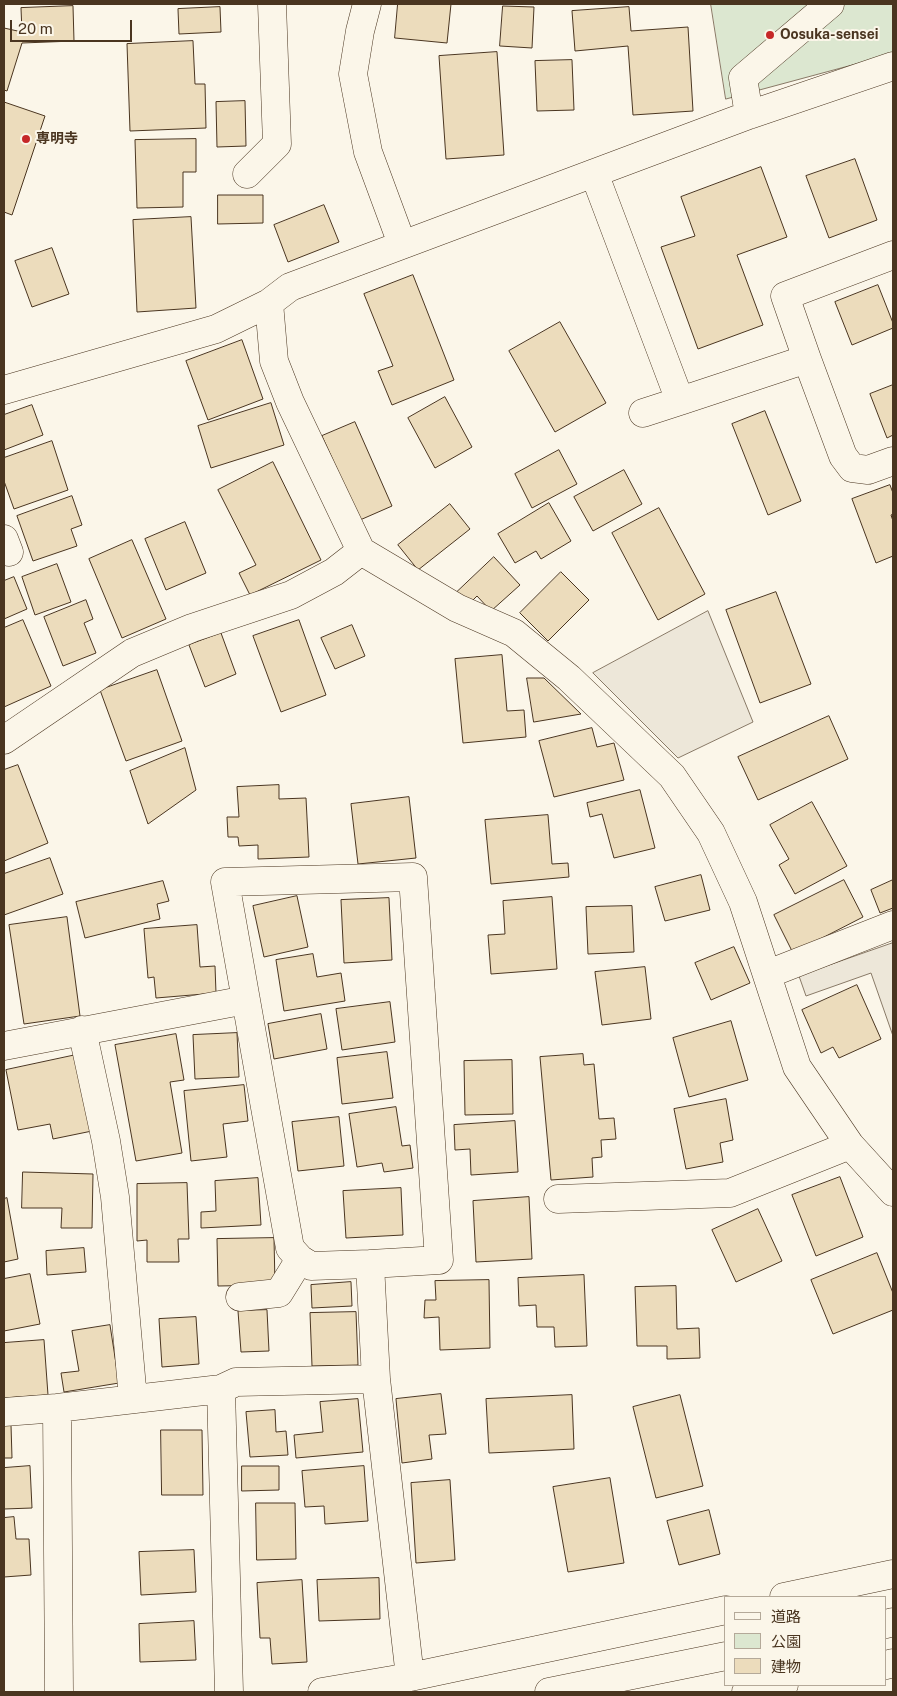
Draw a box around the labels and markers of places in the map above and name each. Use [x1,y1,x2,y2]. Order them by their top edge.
place label: Oosuka-sensei [780,27,879,43]
marker: Oosuka-sensei [764,29,776,41]
place label: 専明寺 [36,131,78,147]
marker: 専明寺 [20,133,32,145]

